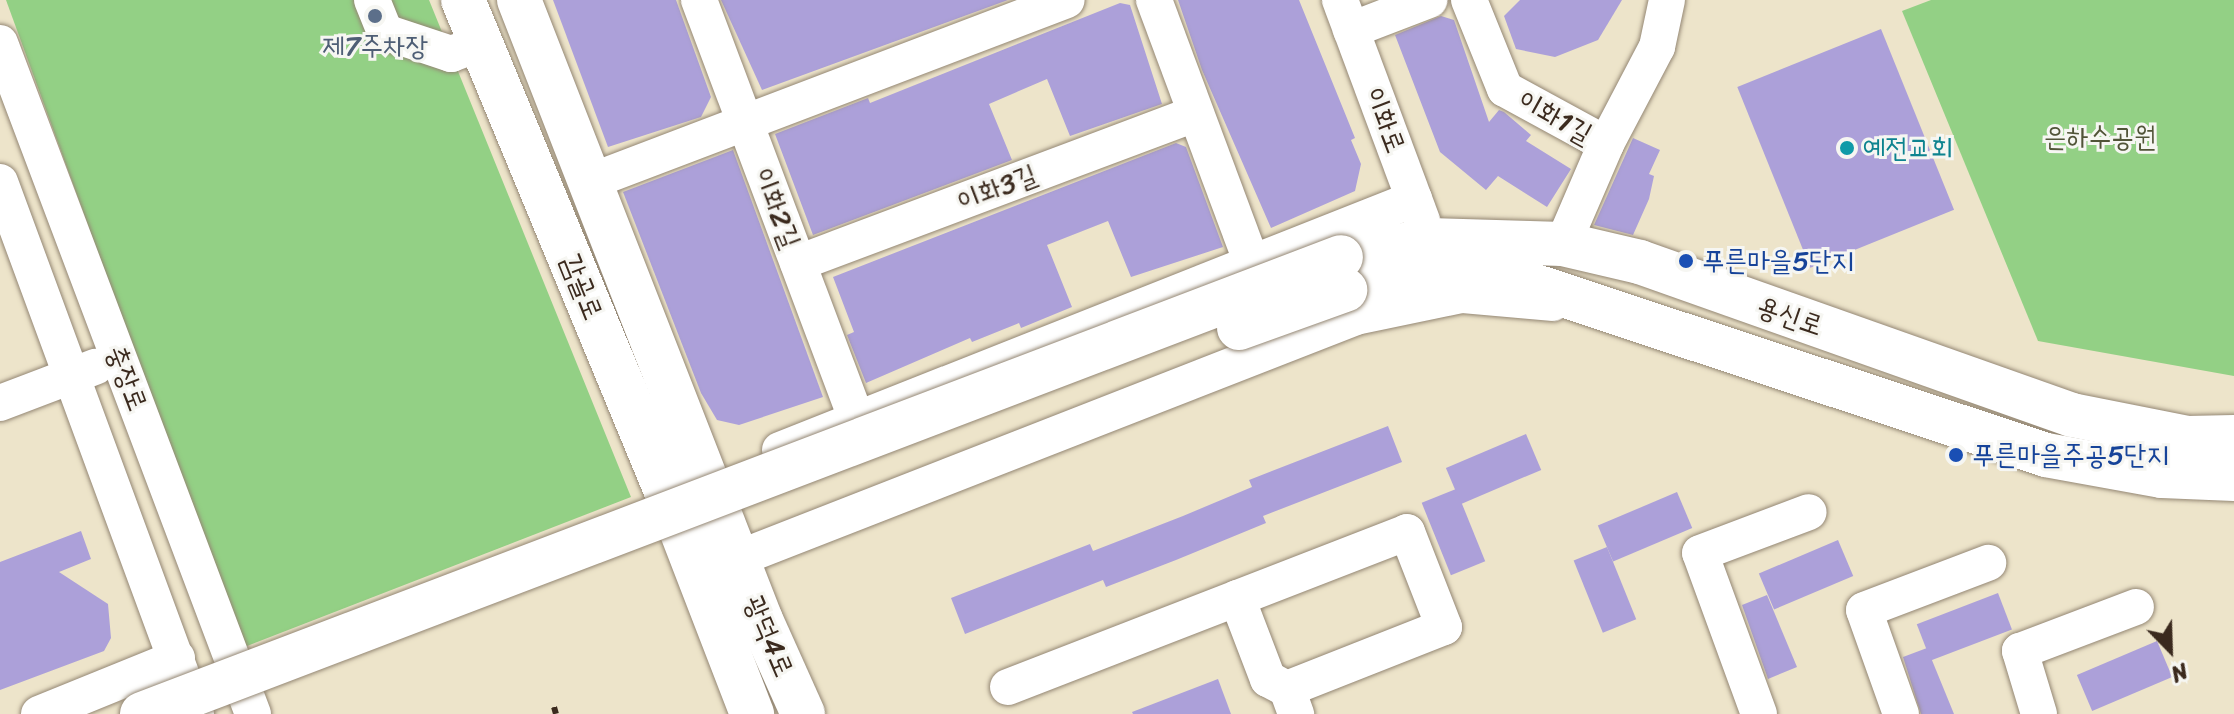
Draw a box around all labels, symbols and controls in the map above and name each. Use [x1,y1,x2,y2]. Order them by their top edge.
marker: 제7주차장 [366,7,384,25]
place label: 제7주차장 [322,29,428,63]
street label: 이화로 [1357,82,1413,158]
street label: 이화1길 [1512,83,1598,151]
park label: 은하수공원 [2044,120,2156,154]
place label: 예전교회 [1863,131,1953,165]
marker: 예전교회 [1838,139,1856,157]
street label: 이화3길 [952,157,1042,219]
street label: 이화2길 [746,163,808,253]
place label: 푸른마을5단지 [1702,244,1854,278]
street label: 감골로 [554,249,610,325]
marker: 푸른마을5단지 [1677,252,1695,270]
street label: 용신로 [1753,289,1827,343]
street label: 충장로 [99,340,155,416]
place label: 푸른마을주공5단지 [1972,438,2169,472]
marker: 푸른마을주공5단지 [1947,446,1965,464]
street label: 광덕4로 [737,590,801,682]
north arrow [2130,610,2210,690]
text: N [2165,652,2194,693]

